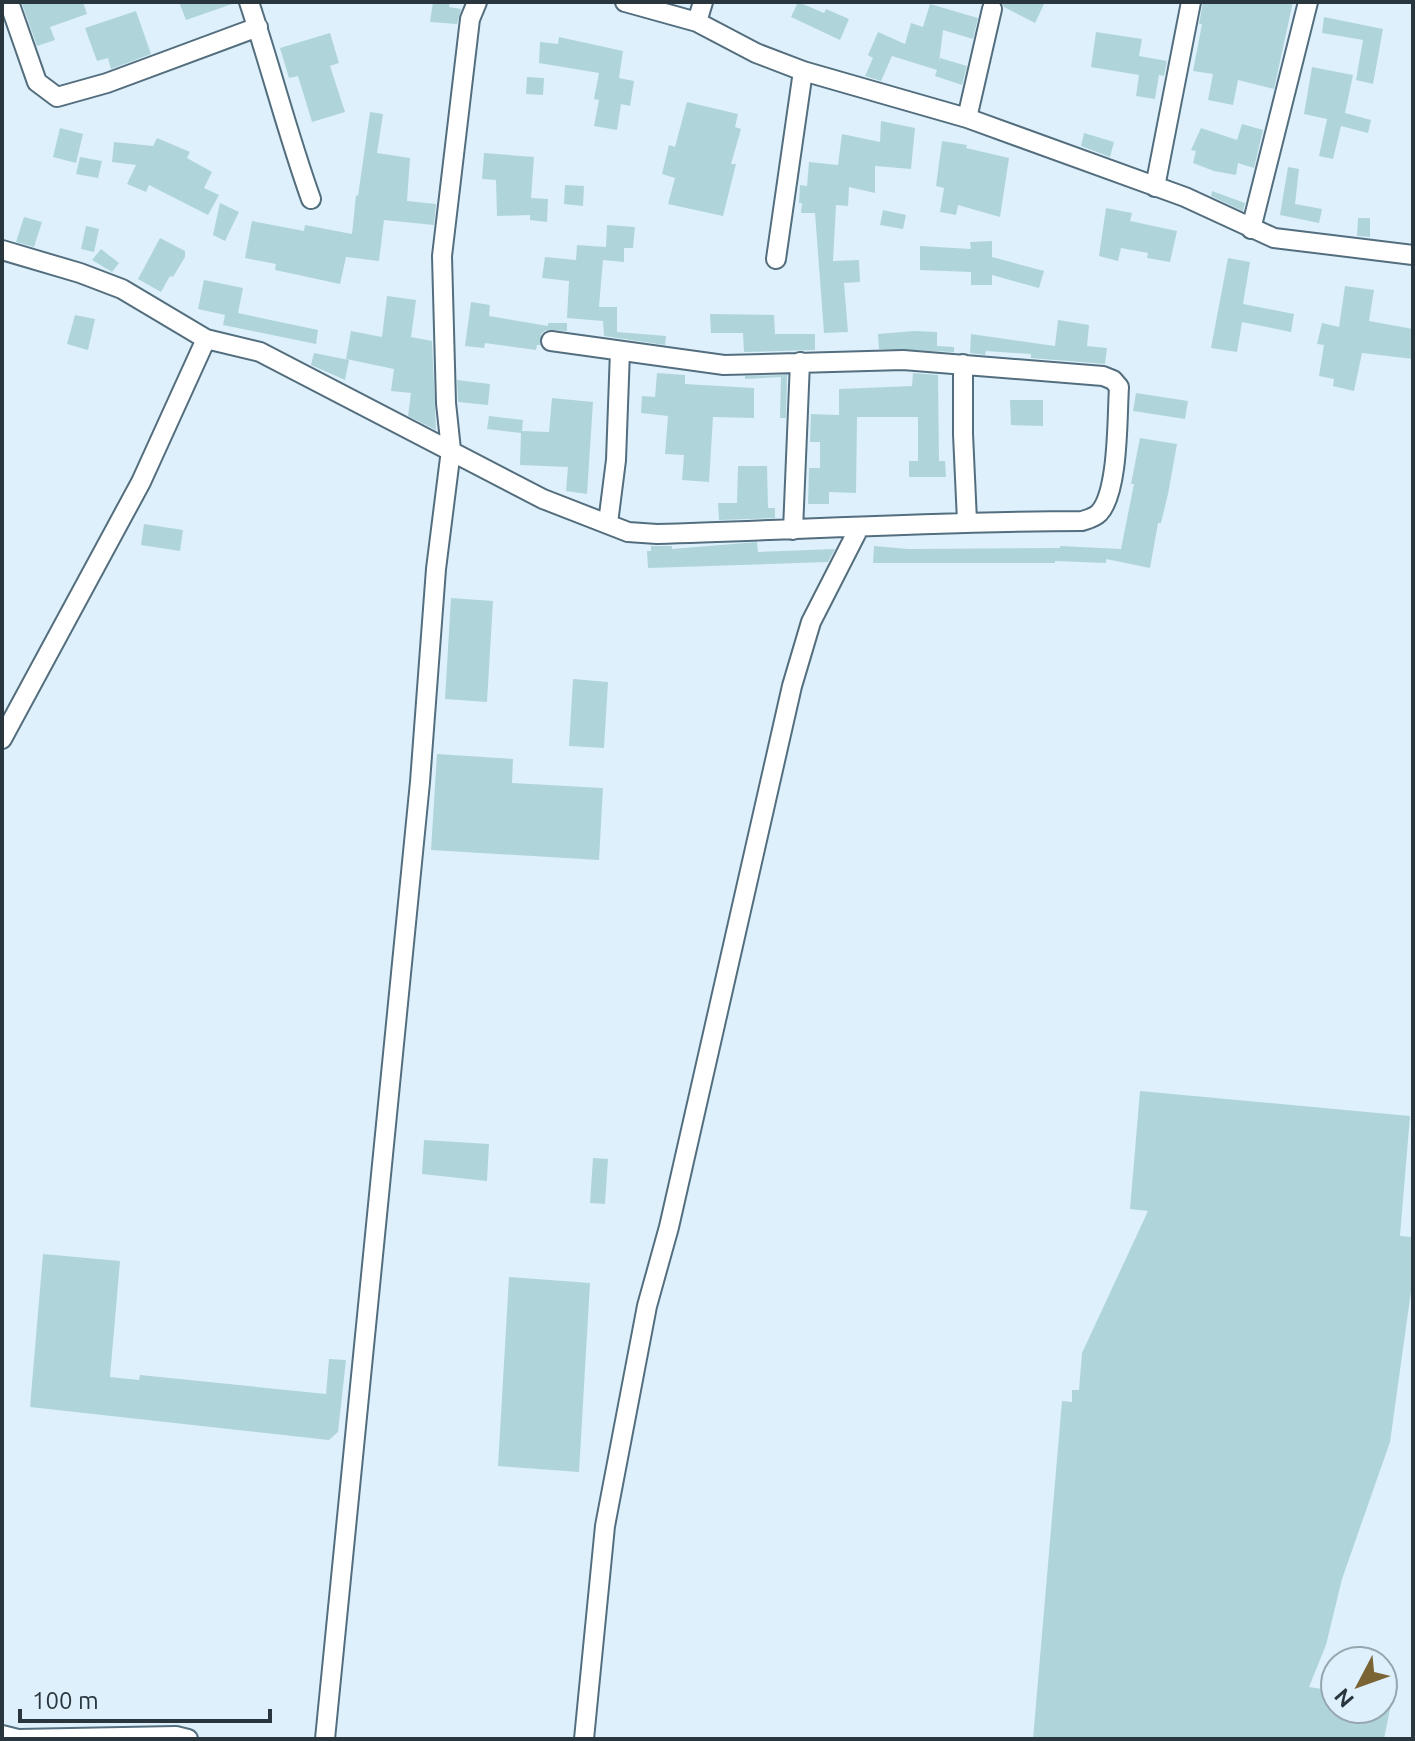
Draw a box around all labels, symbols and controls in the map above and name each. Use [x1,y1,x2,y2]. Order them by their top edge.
north arrow [1319,1645,1399,1725]
scale bar [20,1673,270,1723]
text: N [1329,1684,1358,1713]
text: 100 m [32,1687,99,1714]

